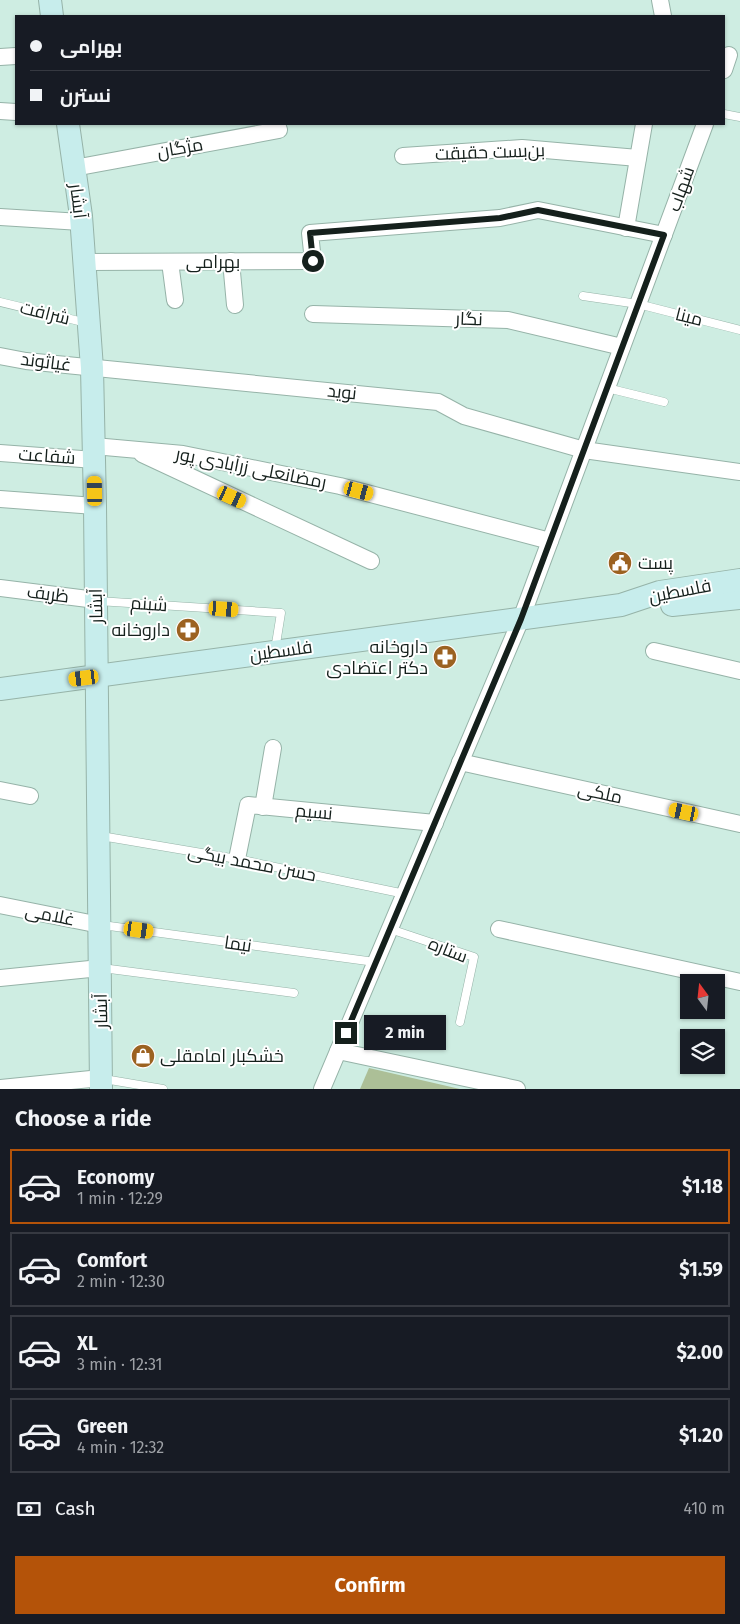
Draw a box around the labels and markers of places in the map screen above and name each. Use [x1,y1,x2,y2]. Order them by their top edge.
public building icon: پست [607,550,633,576]
place label: پست [638,552,673,575]
pharmacy icon: داروخانه [175,617,201,643]
place label: داروخانه [111,619,170,641]
place label: داروخانه دکتر اعتضادی [326,636,428,679]
pharmacy icon: داروخانه دکتر اعتضادی [432,644,458,670]
shop icon: خشکبار امامقلی [130,1043,156,1069]
place label: خشکبار امامقلی [160,1045,284,1067]

